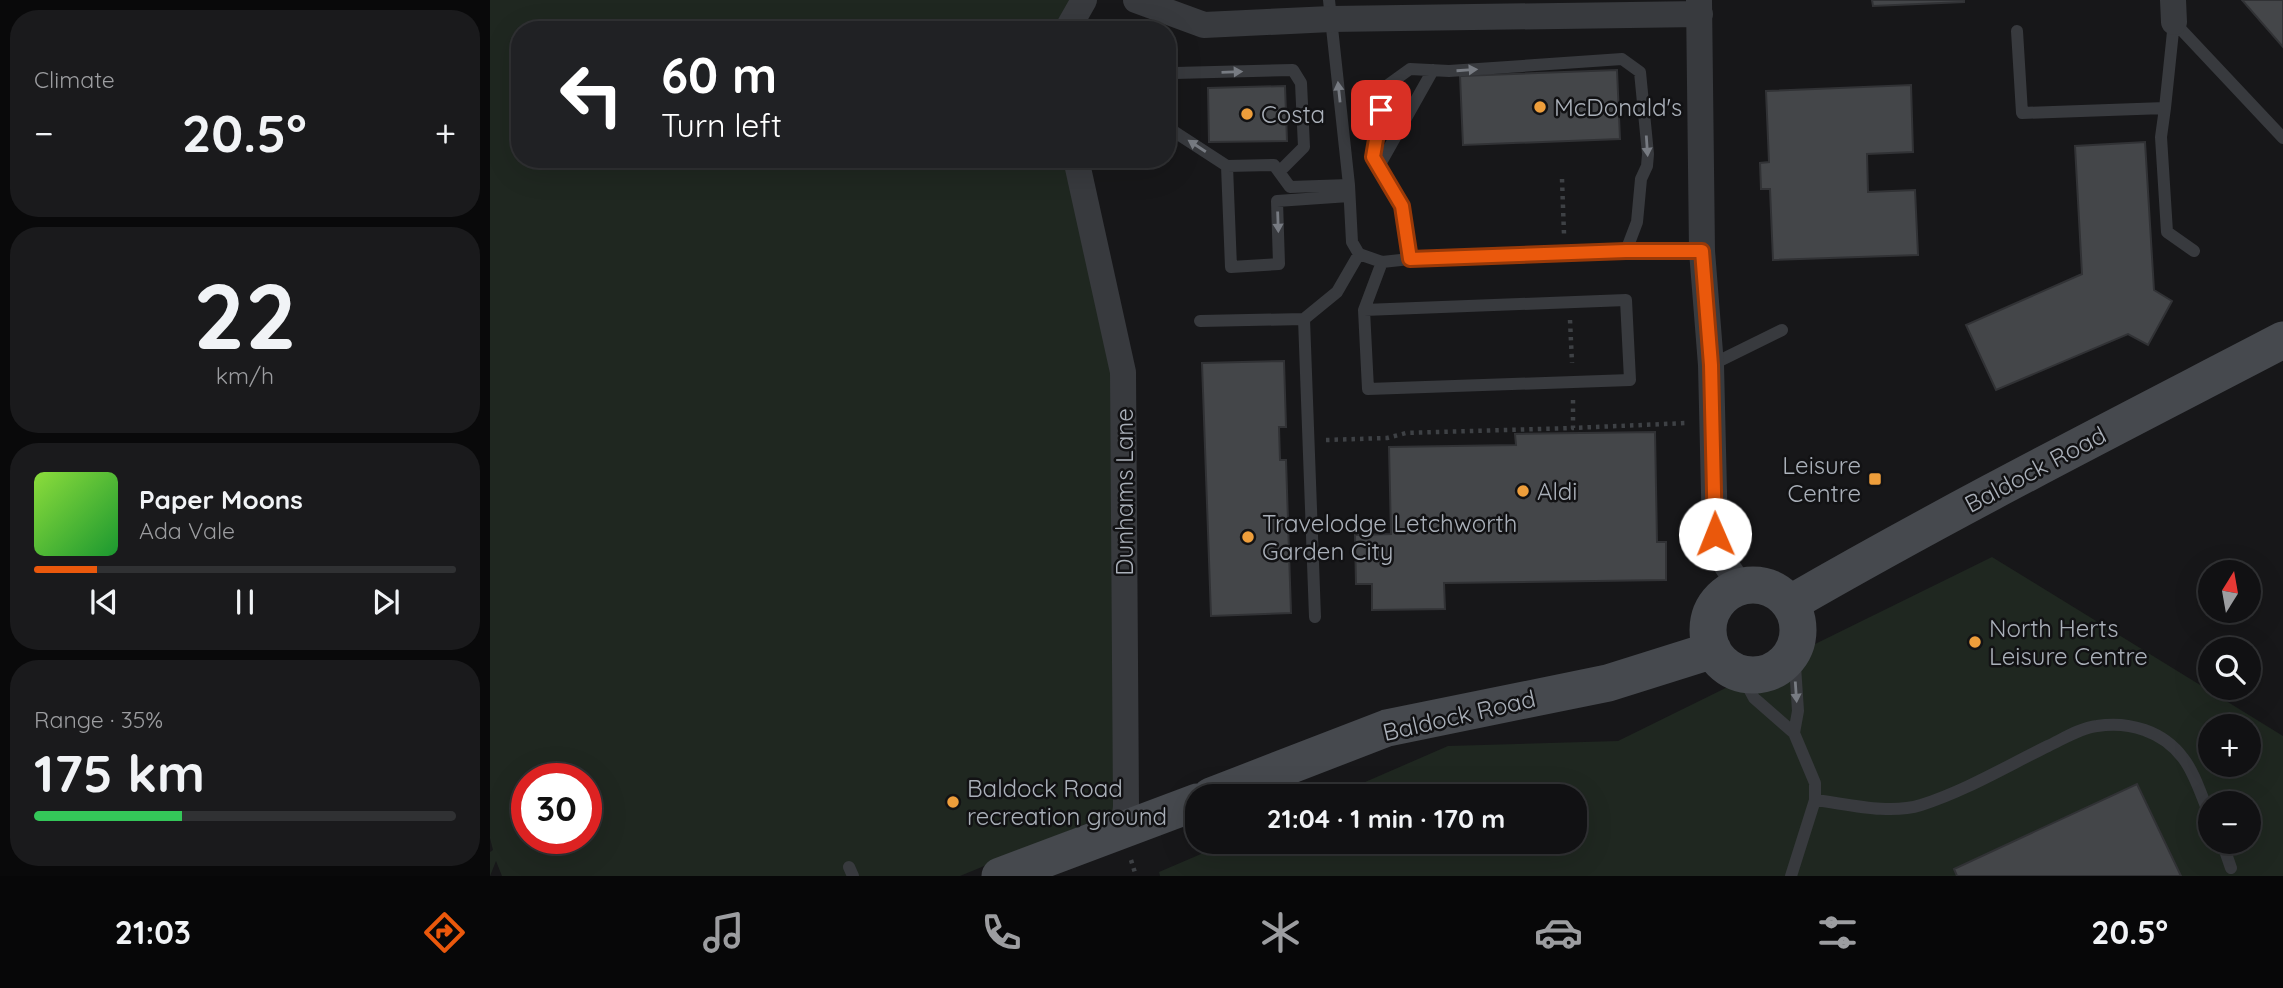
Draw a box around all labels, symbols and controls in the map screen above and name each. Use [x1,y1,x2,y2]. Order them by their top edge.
text: 60 m [661,44,777,105]
icon: left [546,49,637,140]
one-way arrow [1456,64,1478,75]
text: Climate [34,65,115,94]
one-way arrow [1222,66,1244,77]
pin [1351,80,1411,140]
one-way arrow [1333,81,1344,103]
icon: arrive [1362,91,1400,129]
place label: McDonald's [1554,92,1682,122]
place label: Costa [1261,99,1325,129]
marker: McDonald's [1532,99,1548,115]
text: 20.5° [182,100,307,165]
text: Turn left [661,105,782,145]
marker: Costa [1239,106,1255,122]
text: − [34,109,54,157]
text: + [435,109,456,157]
one-way arrow [1642,135,1653,157]
one-way arrow [1188,140,1207,153]
one-way arrow [1272,211,1283,233]
text: 22 [193,258,297,372]
text: km/h [216,361,274,390]
street label: Dunhams Lane [1109,408,1139,576]
street label: Baldock Road [1959,419,2111,519]
place label: Leisure Centre [1782,450,1861,508]
marker: Leisure Centre [1867,471,1883,487]
place label: Aldi [1537,476,1578,506]
text: Paper Moons [139,483,303,516]
marker: Aldi [1515,483,1531,499]
position arrow [1678,497,1752,571]
place label: Travelodge Letchworth Garden City [1262,508,1517,566]
text: Ada Vale [139,516,235,545]
marker: Travelodge Letchworth Garden City [1240,529,1256,545]
north arrow [2198,560,2261,623]
map controls [2198,560,2261,854]
icon: previous [85,583,123,621]
icon: pause [226,583,264,621]
icon: next [367,583,405,621]
place label: North Herts Leisure Centre [1989,613,2148,671]
marker: North Herts Leisure Centre [1967,634,1983,650]
button: search [2198,637,2261,700]
one-way arrow [1791,681,1802,703]
street label: Baldock Road [1380,683,1538,747]
text: Range · 35% [34,705,163,734]
button: + [2198,714,2261,777]
text: 175 km [34,740,205,805]
speed limit sign: 30 [511,763,602,854]
place label: Baldock Road recreation ground [967,773,1167,831]
button: − [2198,791,2261,854]
marker: Baldock Road recreation ground [945,794,961,810]
text: 21:04 · 1 min · 170 m [1267,802,1505,835]
icon: directions [420,908,469,957]
icon: music [699,908,748,957]
icon: phone [977,908,1026,957]
icon: climate [1256,908,1305,957]
icon: car [1534,908,1583,957]
icon: filters [1813,908,1862,957]
text: 21:03 [115,912,191,952]
text: 20.5° [2091,912,2168,952]

